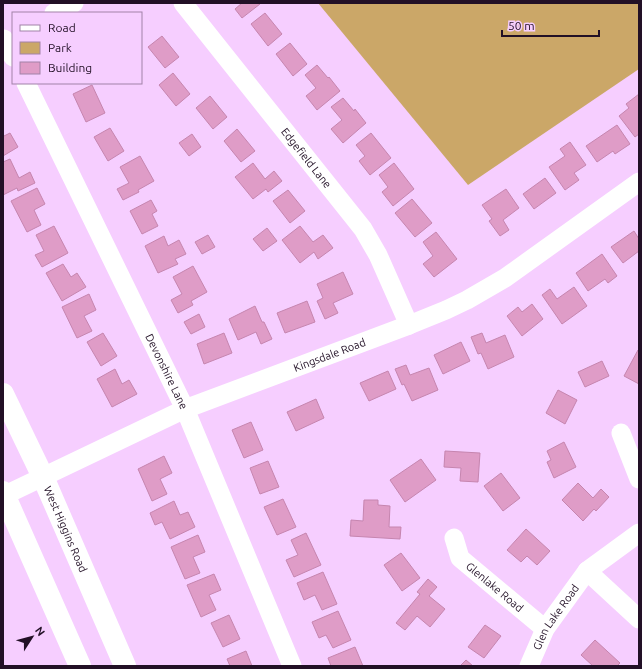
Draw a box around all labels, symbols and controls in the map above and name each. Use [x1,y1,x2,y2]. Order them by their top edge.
legend [12,12,142,84]
scale bar [502,12,599,38]
text: 50 m [508,19,535,32]
text: Road [48,21,76,34]
text: Park [48,41,72,54]
text: Building [48,61,92,74]
street label: Edgefield Lane [279,125,334,190]
street label: Devonshire Lane [143,332,190,411]
street label: Kingsdale Road [292,336,367,374]
street label: West Higgins Road [42,484,90,574]
street label: Glenlake Road [464,560,526,614]
street label: Glen Lake Road [531,582,581,652]
north arrow [12,617,52,657]
text: N [33,624,47,638]

